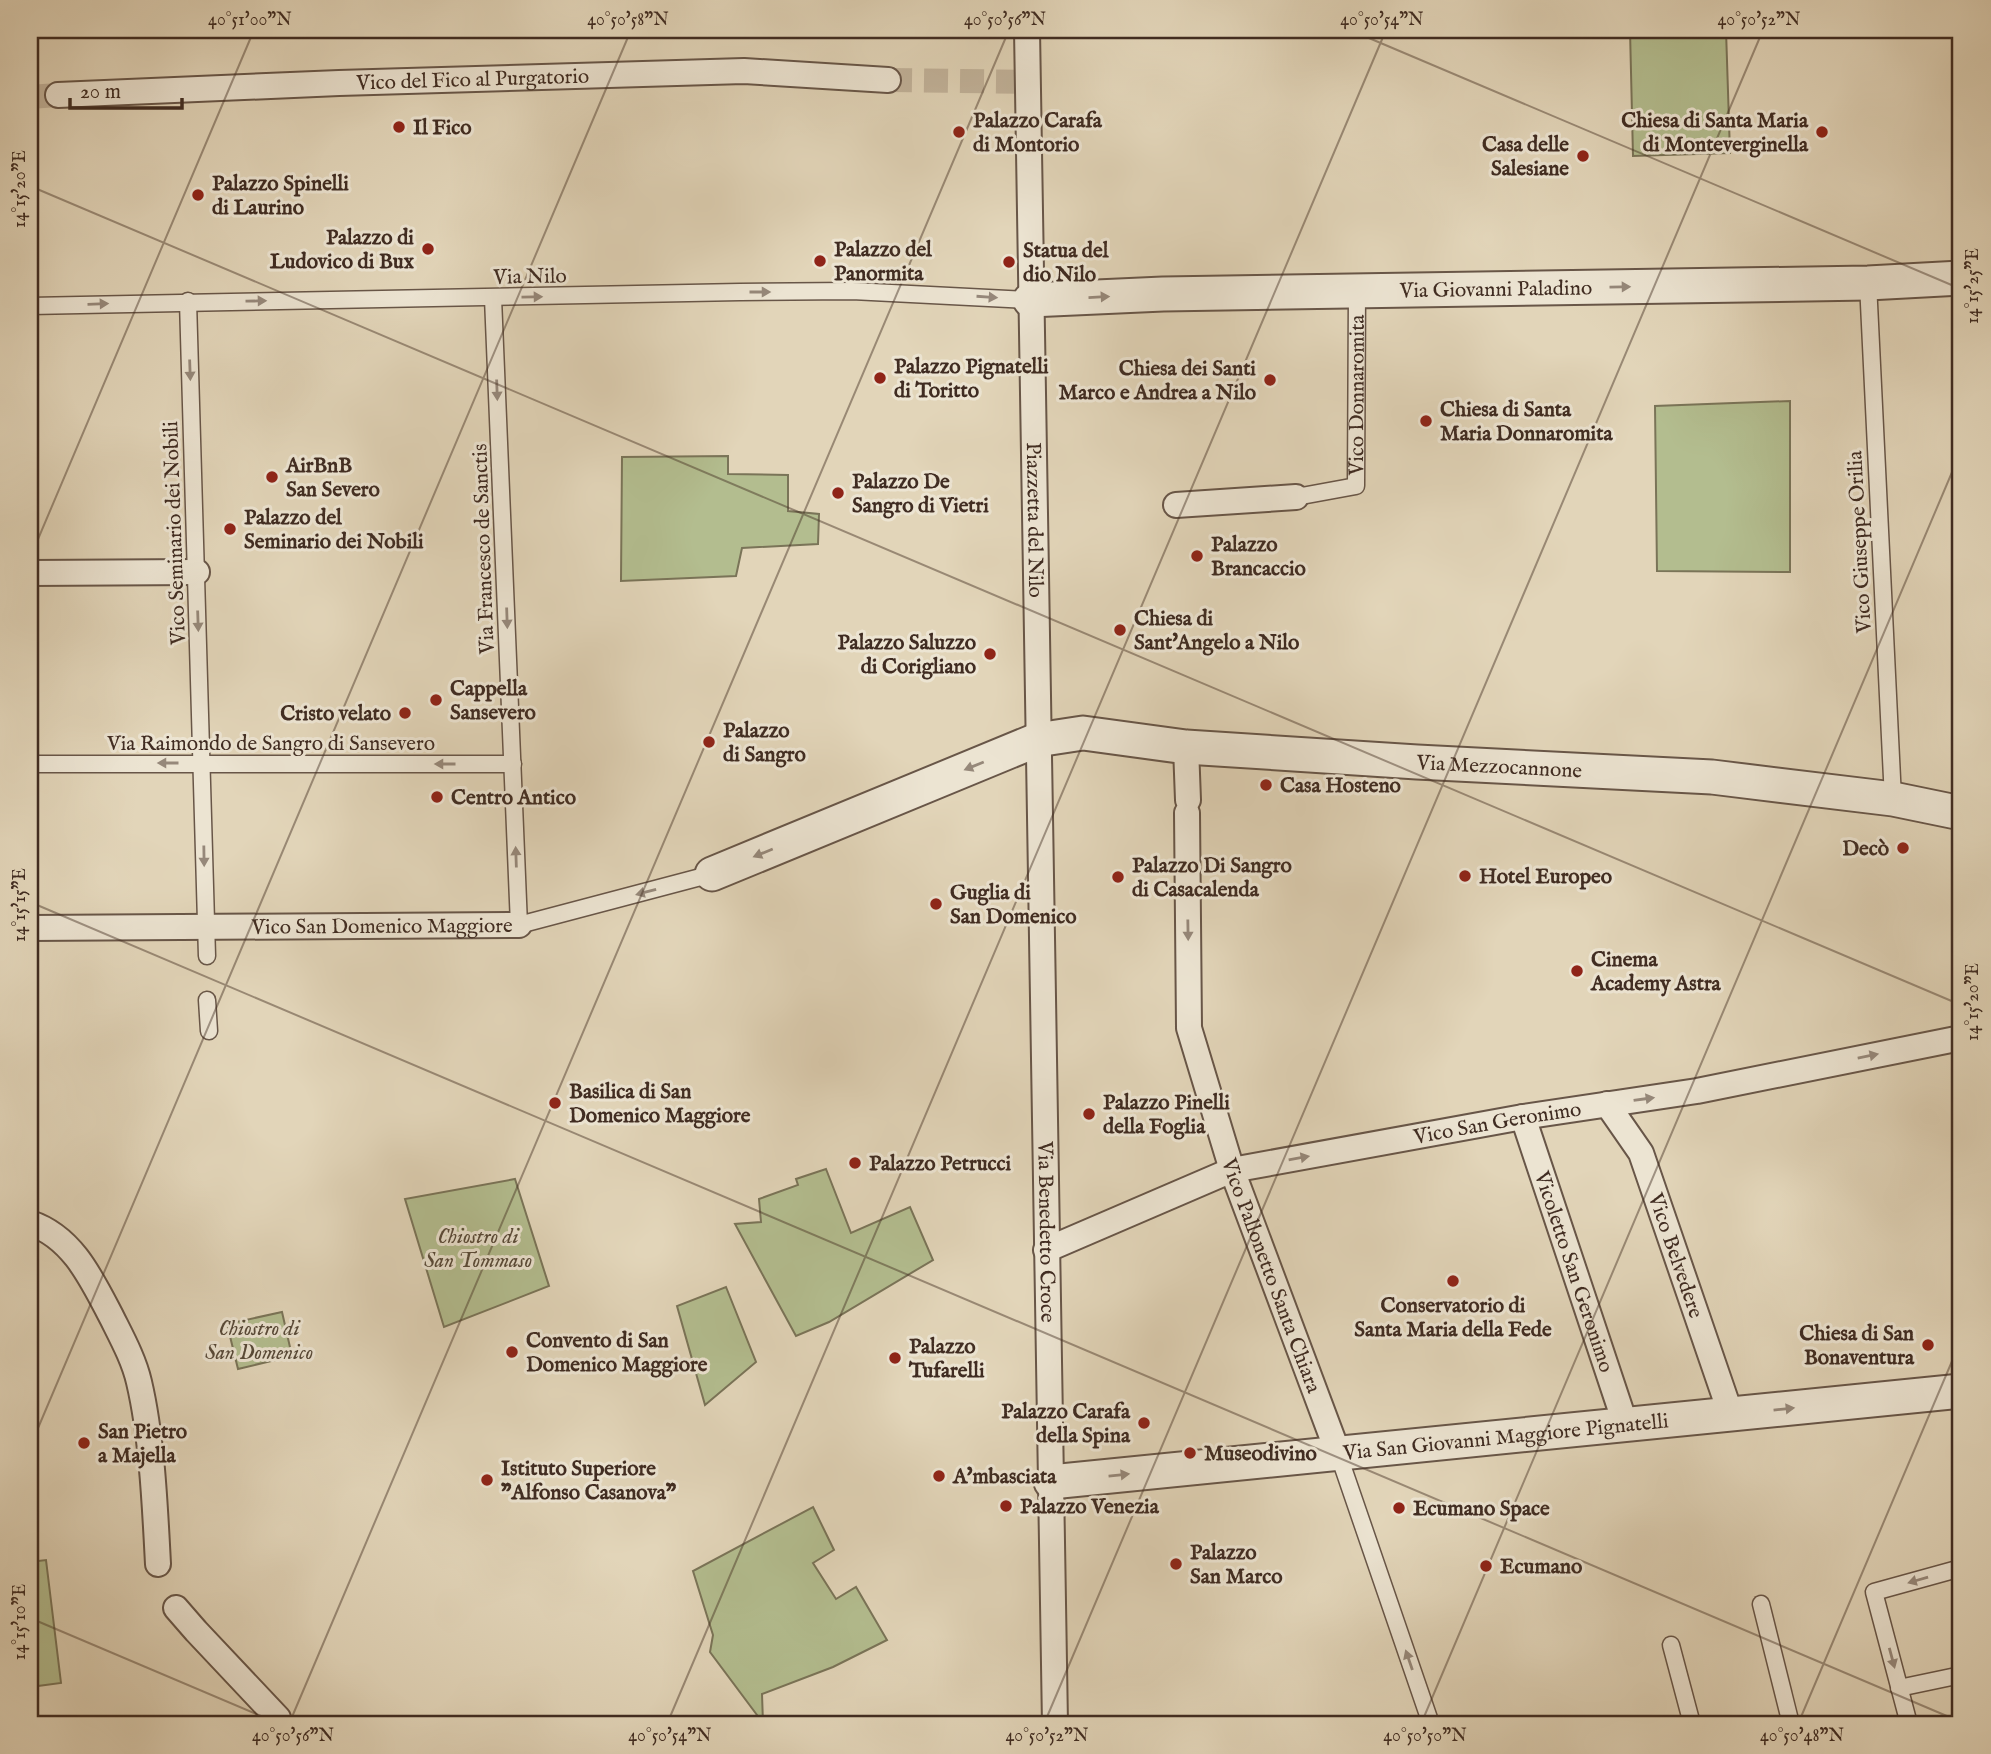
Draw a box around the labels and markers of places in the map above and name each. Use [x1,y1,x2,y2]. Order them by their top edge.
place label: Palazzo Carafa di Montorio [973,108,1103,159]
place label: Chiesa di Santa Maria di Monteverginella [1621,108,1809,159]
place label: Il Fico [413,115,472,142]
marker: Il Fico [391,119,407,135]
marker: Palazzo Carafa di Montorio [951,124,967,140]
marker: Chiesa di Santa Maria di Monteverginella [1814,124,1830,140]
place label: Casa delle Salesiane [1482,132,1569,183]
marker: Casa delle Salesiane [1575,148,1591,164]
place label: Palazzo Spinelli di Laurino [212,171,349,222]
marker: Palazzo Spinelli di Laurino [190,187,206,203]
place label: Palazzo di Ludovico di Bux [270,225,415,276]
place label: Palazzo del Panormita [834,237,933,288]
place label: Statua del dio Nilo [1023,238,1110,289]
marker: Palazzo di Ludovico di Bux [420,241,436,257]
marker: Palazzo del Panormita [812,253,828,269]
marker: Statua del dio Nilo [1001,254,1017,270]
place label: Palazzo Pignatelli di Toritto [894,354,1049,405]
place label: Chiesa dei Santi Marco e Andrea a Nilo [1059,356,1257,407]
marker: Palazzo Pignatelli di Toritto [872,370,888,386]
marker: Chiesa dei Santi Marco e Andrea a Nilo [1262,372,1278,388]
place label: Chiesa di Santa Maria Donnaromita [1440,397,1613,448]
marker: Chiesa di Santa Maria Donnaromita [1418,413,1434,429]
place label: AirBnB San Severo [285,453,381,504]
marker: AirBnB San Severo [264,469,280,485]
place label: Palazzo De Sangro di Vietri [852,469,989,520]
marker: Palazzo De Sangro di Vietri [830,485,846,501]
place label: Palazzo del Seminario dei Nobili [244,505,424,556]
marker: Palazzo del Seminario dei Nobili [222,521,238,537]
place label: Palazzo Brancaccio [1211,532,1306,583]
marker: Palazzo Brancaccio [1189,548,1205,564]
place label: Chiesa di Sant'Angelo a Nilo [1134,606,1300,657]
marker: Chiesa di Sant'Angelo a Nilo [1112,622,1128,638]
place label: Palazzo Saluzzo di Corigliano [838,630,977,681]
marker: Palazzo Saluzzo di Corigliano [982,646,998,662]
place label: Cappella Sansevero [450,676,537,727]
marker: Cappella Sansevero [428,692,444,708]
place label: Cristo velato [280,701,392,728]
marker: Cristo velato [397,705,413,721]
place label: Palazzo di Sangro [723,718,807,769]
marker: Palazzo di Sangro [701,734,717,750]
place label: Casa Hosteno [1280,773,1402,800]
marker: Casa Hosteno [1258,777,1274,793]
place label: Centro Antico [451,785,577,812]
marker: Centro Antico [429,789,445,805]
place label: Decò [1842,836,1890,863]
marker: Decò [1895,840,1911,856]
place label: Palazzo Di Sangro di Casacalenda [1132,853,1292,904]
place label: Hotel Europeo [1479,864,1613,891]
marker: Hotel Europeo [1457,868,1473,884]
marker: Palazzo Di Sangro di Casacalenda [1110,869,1126,885]
place label: Guglia di San Domenico [950,880,1077,931]
marker: Guglia di San Domenico [928,896,944,912]
place label: Cinema Academy Astra [1590,947,1722,998]
marker: Cinema Academy Astra [1569,963,1585,979]
place label: Basilica di San Domenico Maggiore [569,1079,751,1130]
place label: Palazzo Pinelli della Foglia [1103,1090,1230,1141]
marker: Basilica di San Domenico Maggiore [547,1095,563,1111]
marker: Palazzo Pinelli della Foglia [1081,1106,1097,1122]
place label: Palazzo Petrucci [869,1151,1012,1178]
marker: Palazzo Petrucci [847,1155,863,1171]
marker: Conservatorio di Santa Maria della Fede [1445,1273,1461,1289]
place label: Conservatorio di Santa Maria della Fede [1354,1293,1552,1344]
place label: Chiesa di San Bonaventura [1799,1321,1915,1372]
place label: Convento di San Domenico Maggiore [526,1328,708,1379]
place label: Palazzo Tufarelli [908,1334,985,1385]
marker: Chiesa di San Bonaventura [1920,1337,1936,1353]
marker: Convento di San Domenico Maggiore [504,1344,520,1360]
marker: Palazzo Tufarelli [887,1350,903,1366]
place label: Palazzo Carafa della Spina [1001,1399,1131,1450]
marker: Palazzo Carafa della Spina [1136,1415,1152,1431]
place label: San Pietro a Majella [98,1419,188,1470]
marker: San Pietro a Majella [76,1435,92,1451]
place label: Museodivino [1204,1441,1318,1468]
marker: Museodivino [1182,1445,1198,1461]
place label: Istituto Superiore "Alfonso Casanova" [501,1456,677,1507]
place label: A'mbasciata [952,1464,1057,1491]
marker: A'mbasciata [931,1468,947,1484]
marker: Istituto Superiore "Alfonso Casanova" [479,1472,495,1488]
place label: Palazzo Venezia [1020,1494,1160,1521]
place label: Ecumano Space [1413,1496,1550,1523]
marker: Palazzo Venezia [998,1498,1014,1514]
marker: Ecumano Space [1391,1500,1407,1516]
place label: Palazzo San Marco [1190,1540,1283,1591]
place label: Ecumano [1500,1554,1583,1581]
marker: Palazzo San Marco [1168,1556,1184,1572]
marker: Ecumano [1478,1558,1494,1574]

